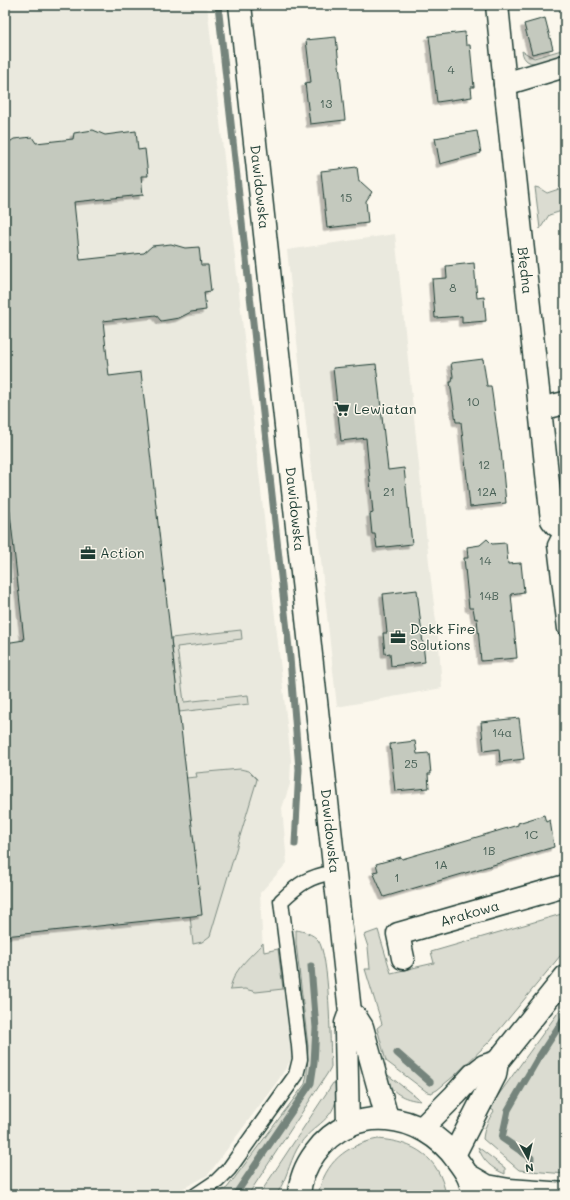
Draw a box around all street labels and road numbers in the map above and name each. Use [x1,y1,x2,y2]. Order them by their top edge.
street label: Dawidowska [246,144,274,230]
street label: Błędna [514,246,538,295]
street label: Dawidowska [282,466,310,552]
street label: Dawidowska [317,788,345,874]
street label: Arakowa [438,895,501,930]

